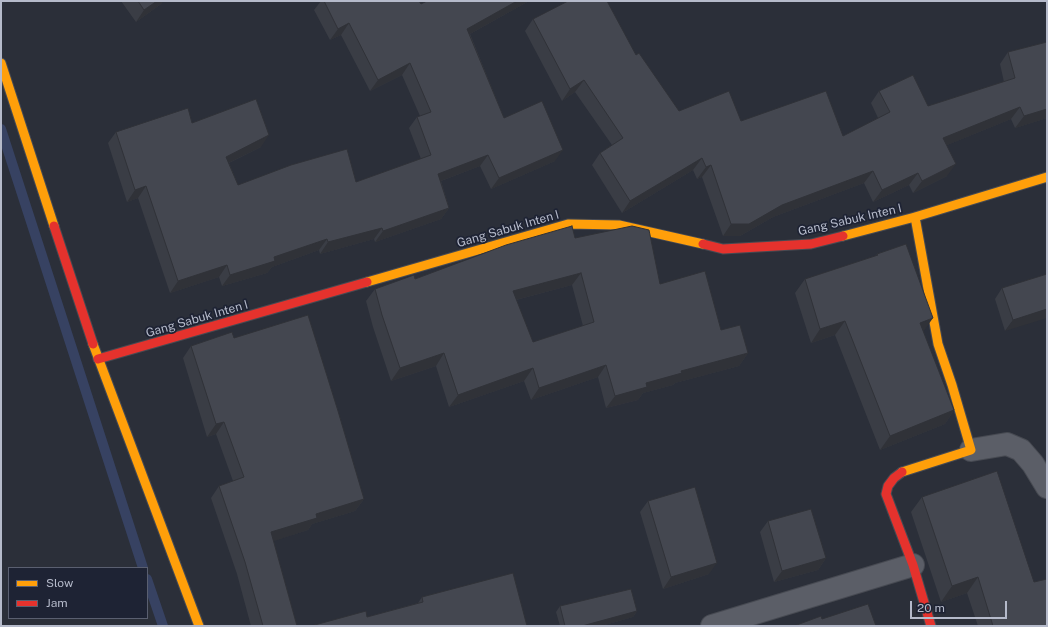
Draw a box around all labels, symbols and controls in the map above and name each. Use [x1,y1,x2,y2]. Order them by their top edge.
street label: Gang Sabuk Inten I [797,201,903,239]
street label: Gang Sabuk Inten I [455,207,561,251]
street label: Gang Sabuk Inten I [144,297,250,341]
legend [8,567,148,619]
text: Slow [46,576,73,590]
scale bar [912,593,1009,619]
text: Jam [46,596,68,610]
text: 20 m [917,601,945,615]

